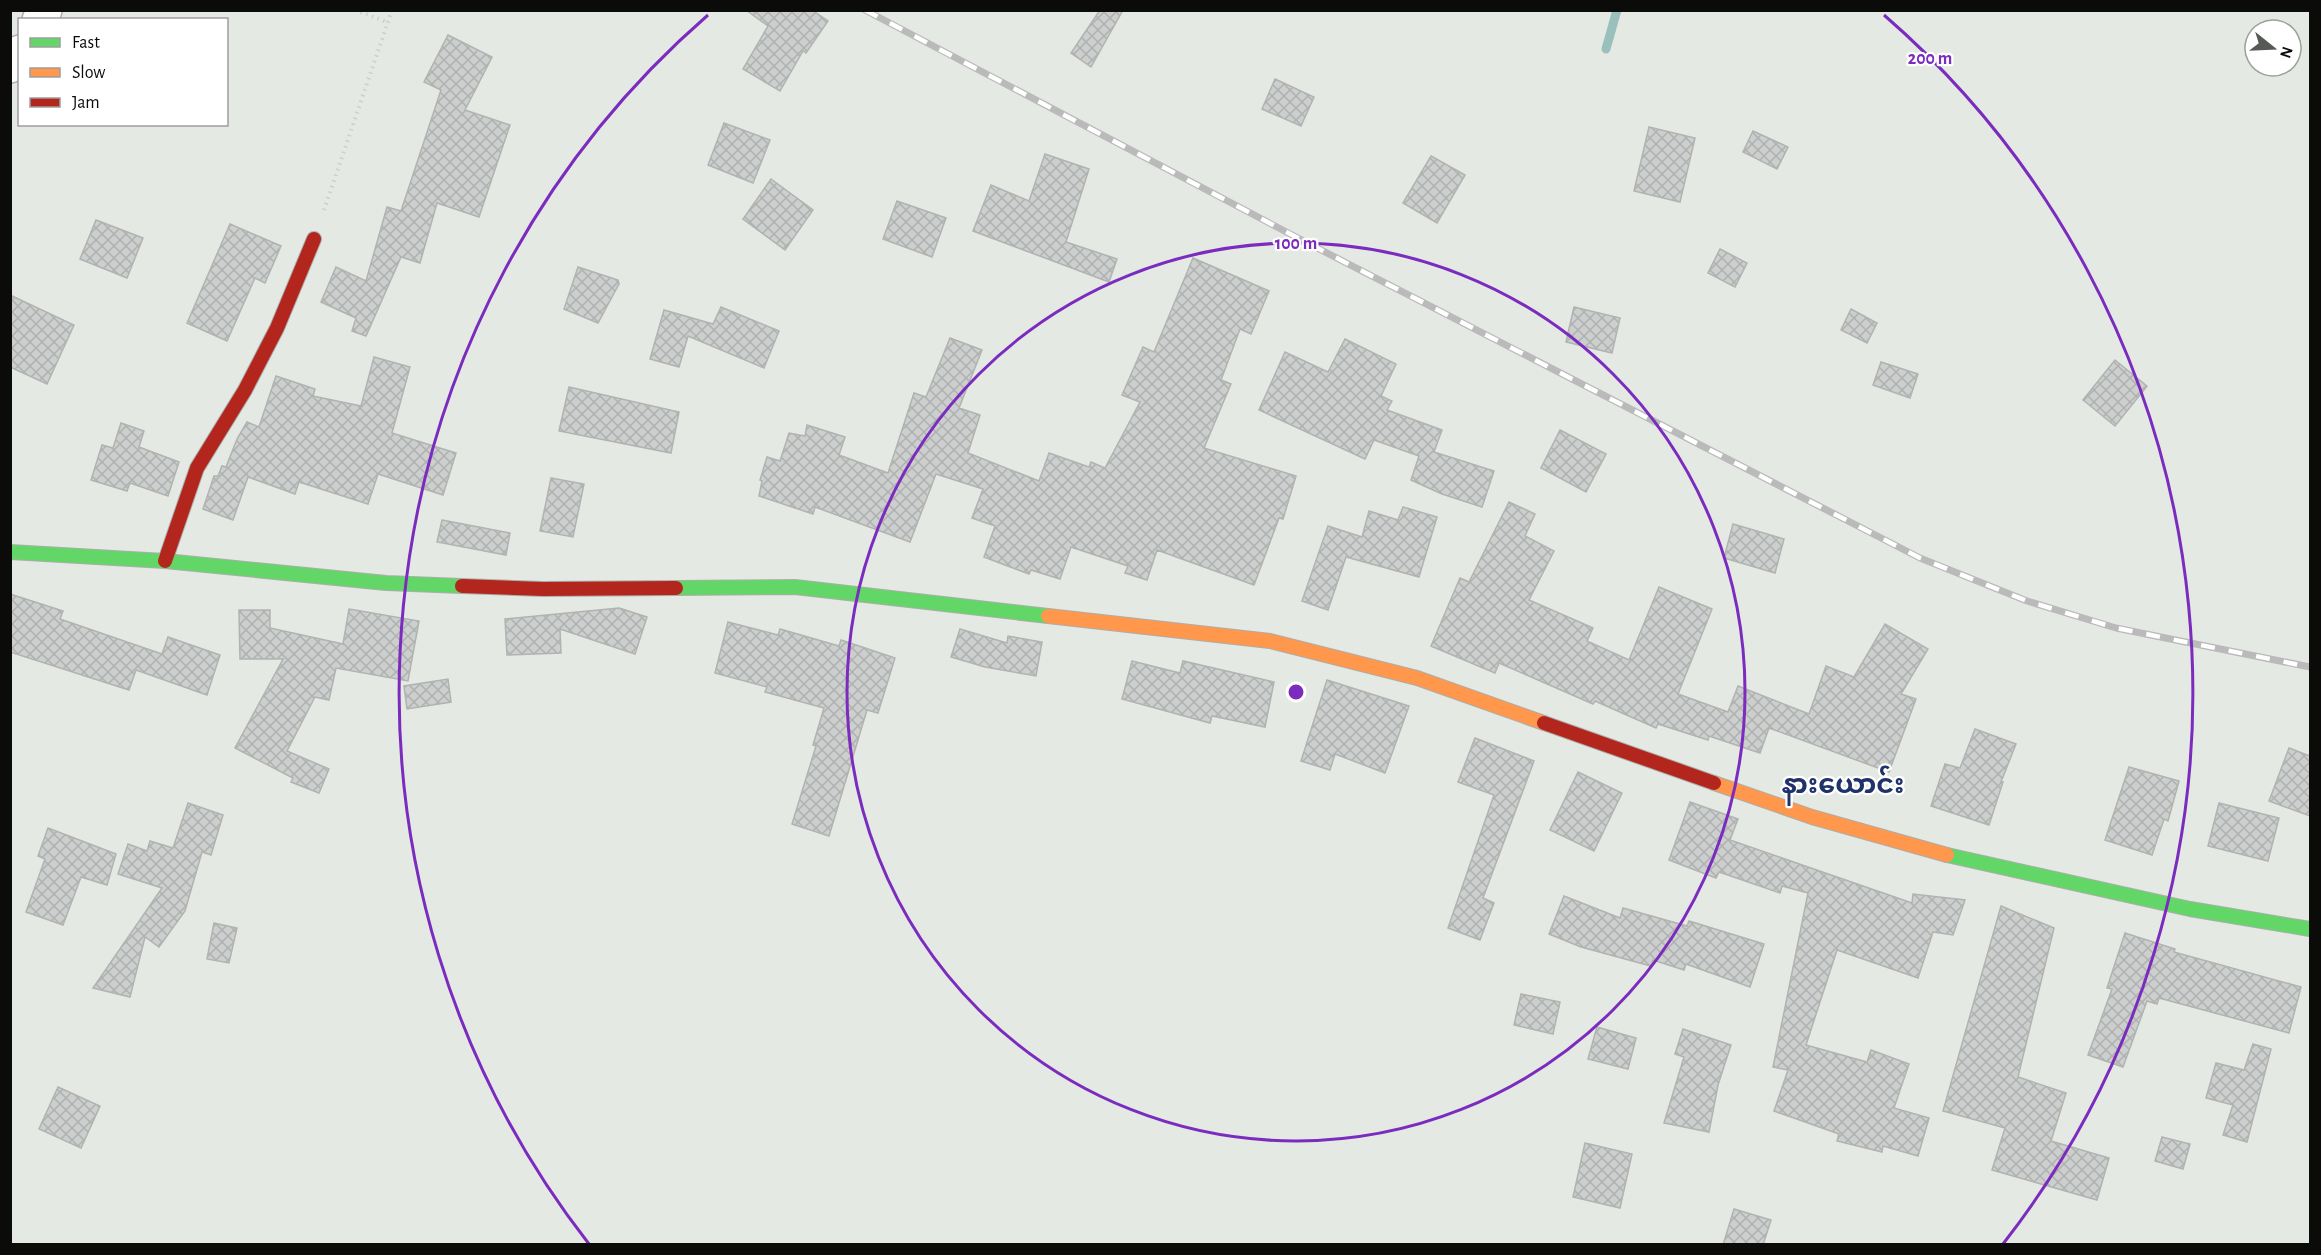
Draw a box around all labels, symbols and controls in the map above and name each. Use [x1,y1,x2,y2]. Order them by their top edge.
legend [18,18,228,126]
north arrow [2243,18,2303,78]
text: Fast [72,34,100,52]
text: N [2277,45,2296,60]
text: 200 m [1908,50,1952,68]
text: Slow [72,64,105,82]
text: Jam [72,94,100,112]
text: 100 m [1275,235,1317,253]
centre of rings [1286,682,1306,702]
district label: နားယောင်း [1782,765,1904,806]

